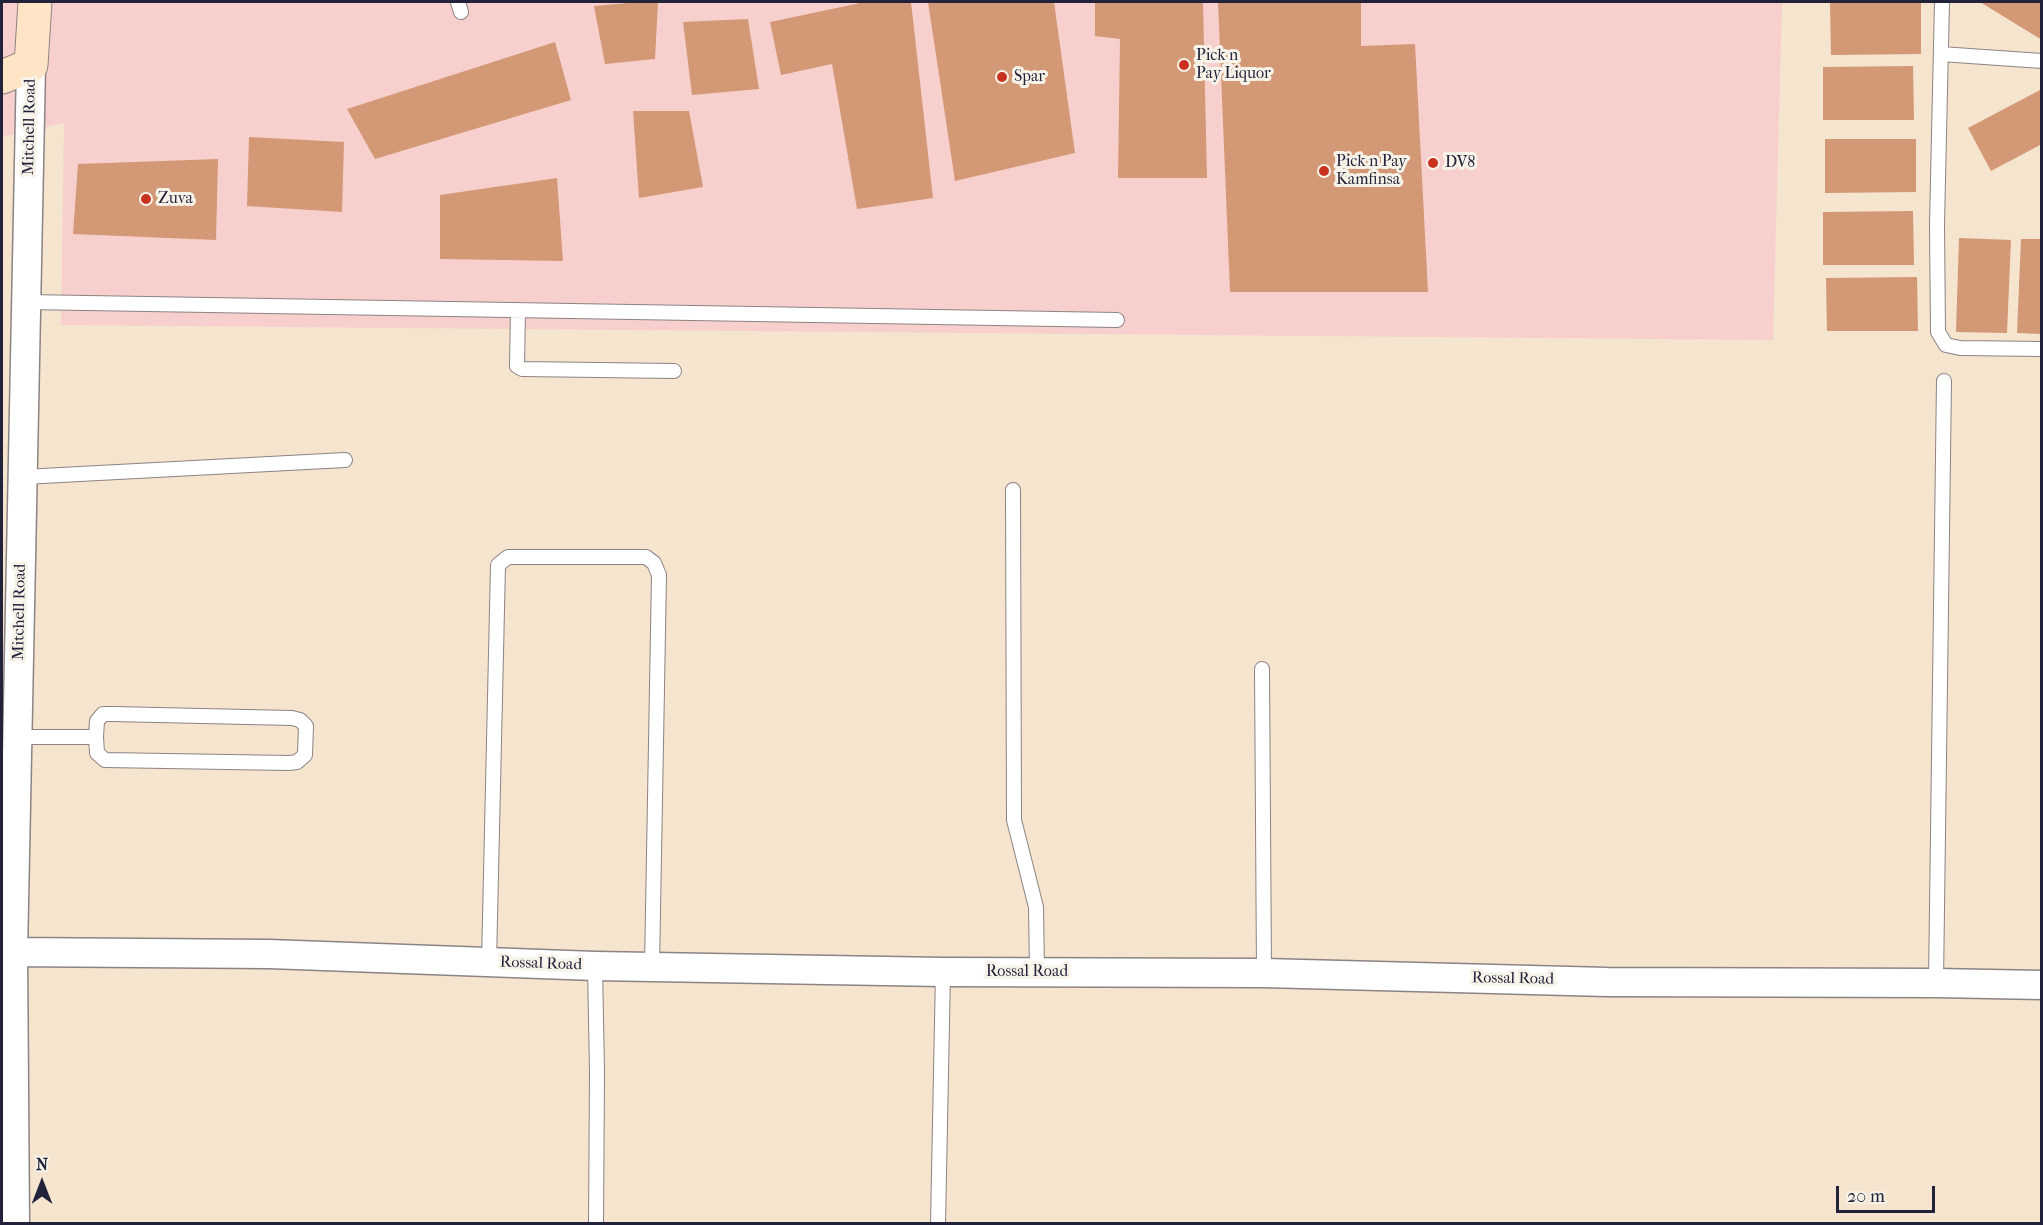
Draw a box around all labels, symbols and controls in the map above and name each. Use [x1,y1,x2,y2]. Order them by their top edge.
place label: Pick n Pay Liquor [1196,46,1271,84]
marker: Pick n Pay Liquor [1177,58,1191,72]
place label: Spar [1014,67,1045,87]
marker: Spar [995,70,1009,84]
street label: Mitchell Road [20,79,40,175]
place label: Pick n Pay Kamfinsa [1336,152,1407,190]
place label: DV8 [1445,153,1475,173]
marker: DV8 [1426,156,1440,170]
marker: Pick n Pay Kamfinsa [1317,164,1331,178]
place label: Zuva [158,189,193,209]
marker: Zuva [139,192,153,206]
street label: Mitchell Road [10,564,30,660]
street label: Rossal Road [500,953,582,975]
street label: Rossal Road [986,962,1068,982]
street label: Rossal Road [1472,969,1554,989]
north arrow [12,1153,72,1213]
text: N [36,1155,48,1174]
scale bar [1839,1174,1938,1212]
text: 20 m [1847,1186,1885,1207]

